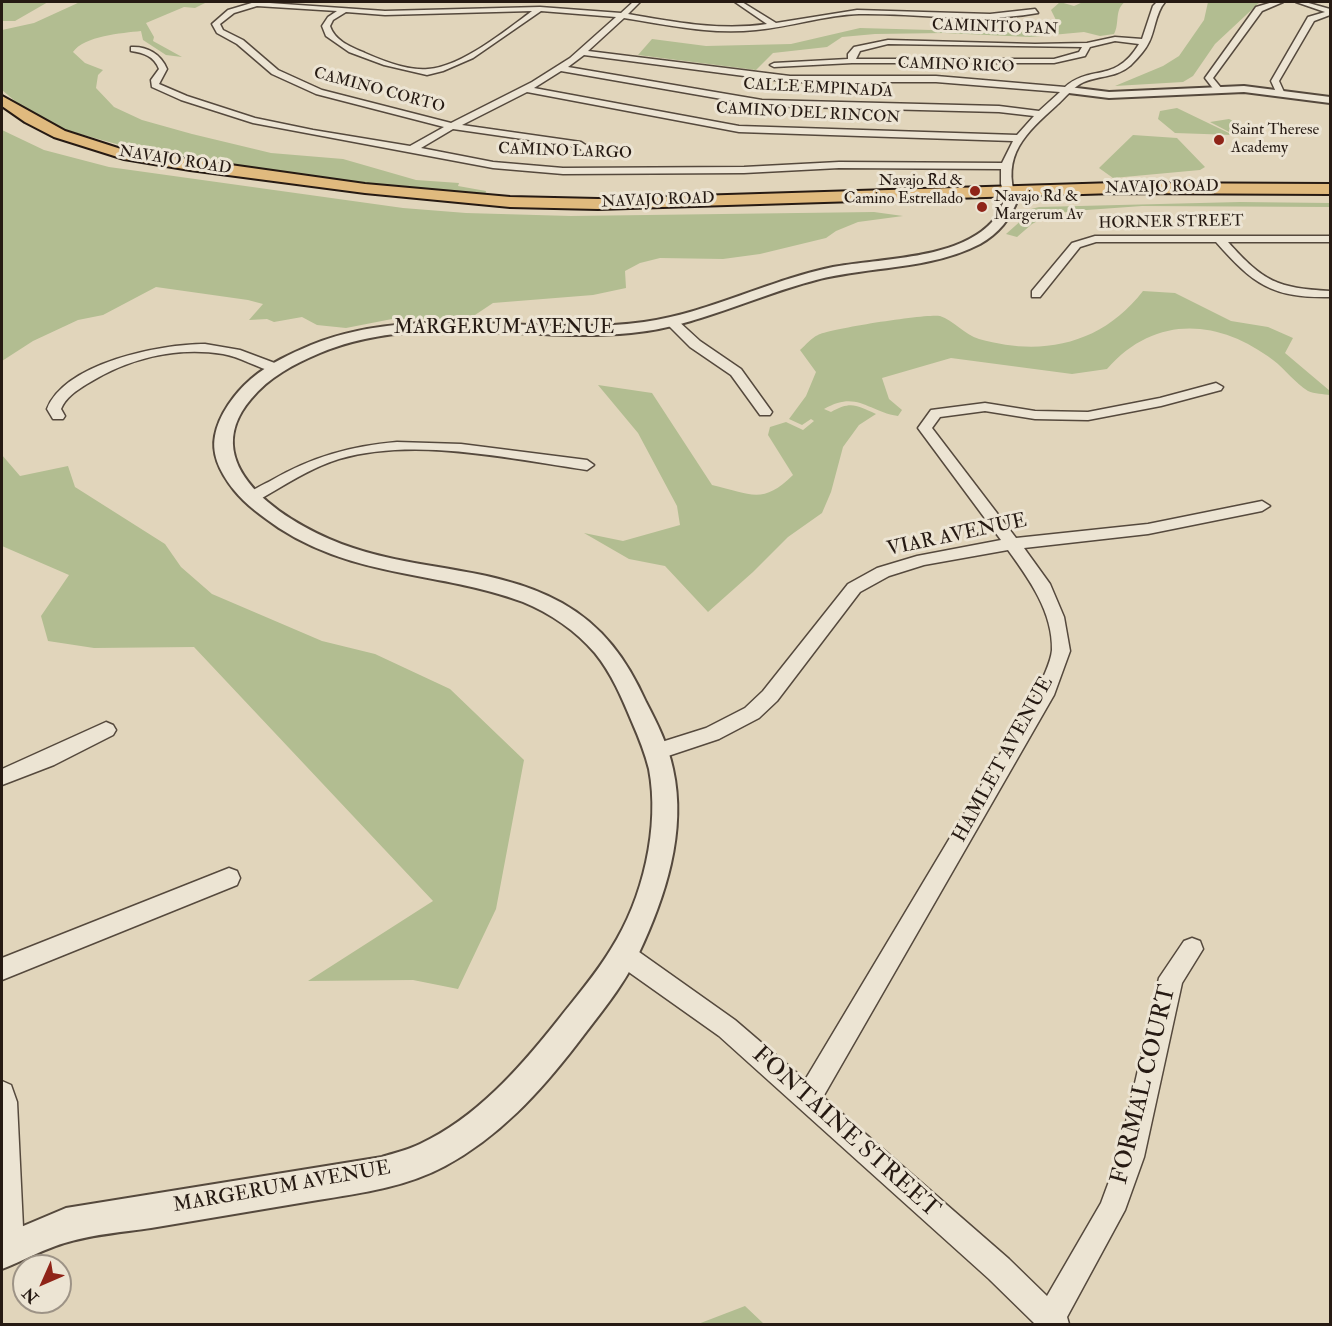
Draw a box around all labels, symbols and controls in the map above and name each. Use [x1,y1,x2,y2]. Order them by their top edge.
street label: CAMINITO PAN [932,16,1058,40]
street label: CAMINO RICO [897,54,1015,78]
street label: CAMINO CORTO [311,64,447,118]
street label: CALLE EMPINADA [743,75,893,103]
street label: CAMINO DEL RINCON [715,100,901,128]
place label: Saint Therese Academy [1231,121,1319,159]
marker: Saint Therese Academy [1212,133,1226,147]
street label: CAMINO LARGO [498,140,632,164]
street label: NAVAJO ROAD [117,143,233,179]
place label: Navajo Rd & Camino Estrellado [844,172,963,210]
street label: NAVAJO ROAD [1105,177,1219,199]
marker: Navajo Rd & Camino Estrellado [968,184,982,198]
place label: Navajo Rd & Margerum Av [994,188,1083,226]
street label: NAVAJO ROAD [601,189,715,213]
marker: Navajo Rd & Margerum Av [975,200,989,214]
street label: HORNER STREET [1098,212,1244,234]
street label: MARGERUM AVENUE [394,317,614,341]
street label: VIAR AVENUE [885,509,1029,563]
street label: HAMLET AVENUE [949,673,1059,847]
street label: FORMAL COURT [1106,983,1184,1187]
street label: FONTAINE STREET [745,1041,945,1225]
street label: MARGERUM AVENUE [171,1157,393,1219]
north arrow [12,1254,72,1314]
text: N [19,1283,43,1307]

